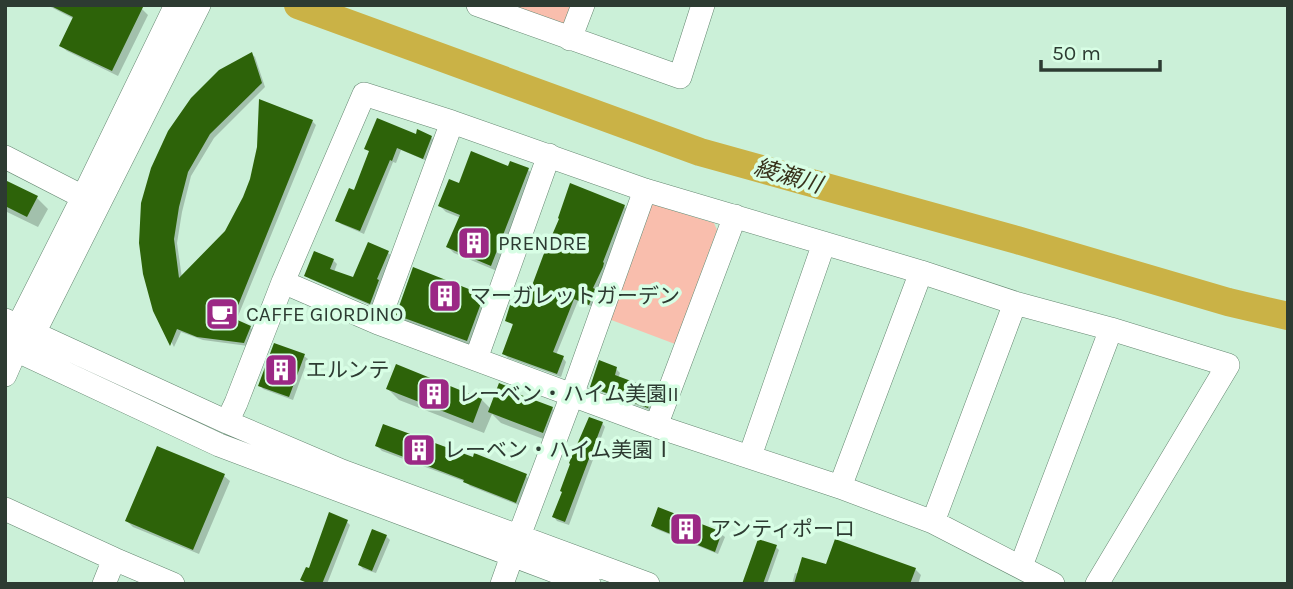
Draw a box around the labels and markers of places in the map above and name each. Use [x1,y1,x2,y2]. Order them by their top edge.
building icon: PRENDRE [455,224,493,262]
place label: PRENDRE [498,231,587,255]
building icon: マーガレットガーデン [426,277,464,315]
place label: マーガレットガーデン [470,284,680,308]
cafe icon: CAFFE GIORDINO [203,295,241,333]
place label: CAFFE GIORDINO [246,302,403,326]
building icon: エルンテ [262,351,300,389]
place label: エルンテ [306,358,390,382]
building icon: レーベン・ハイム美園II [415,375,453,413]
place label: レーベン・ハイム美園II [458,382,679,406]
building icon: レーベン・ハイム美園Ⅰ [400,431,438,469]
place label: レーベン・ハイム美園Ⅰ [444,438,674,462]
building icon: アンティポーロ [667,510,705,548]
place label: アンティポーロ [710,517,855,541]

